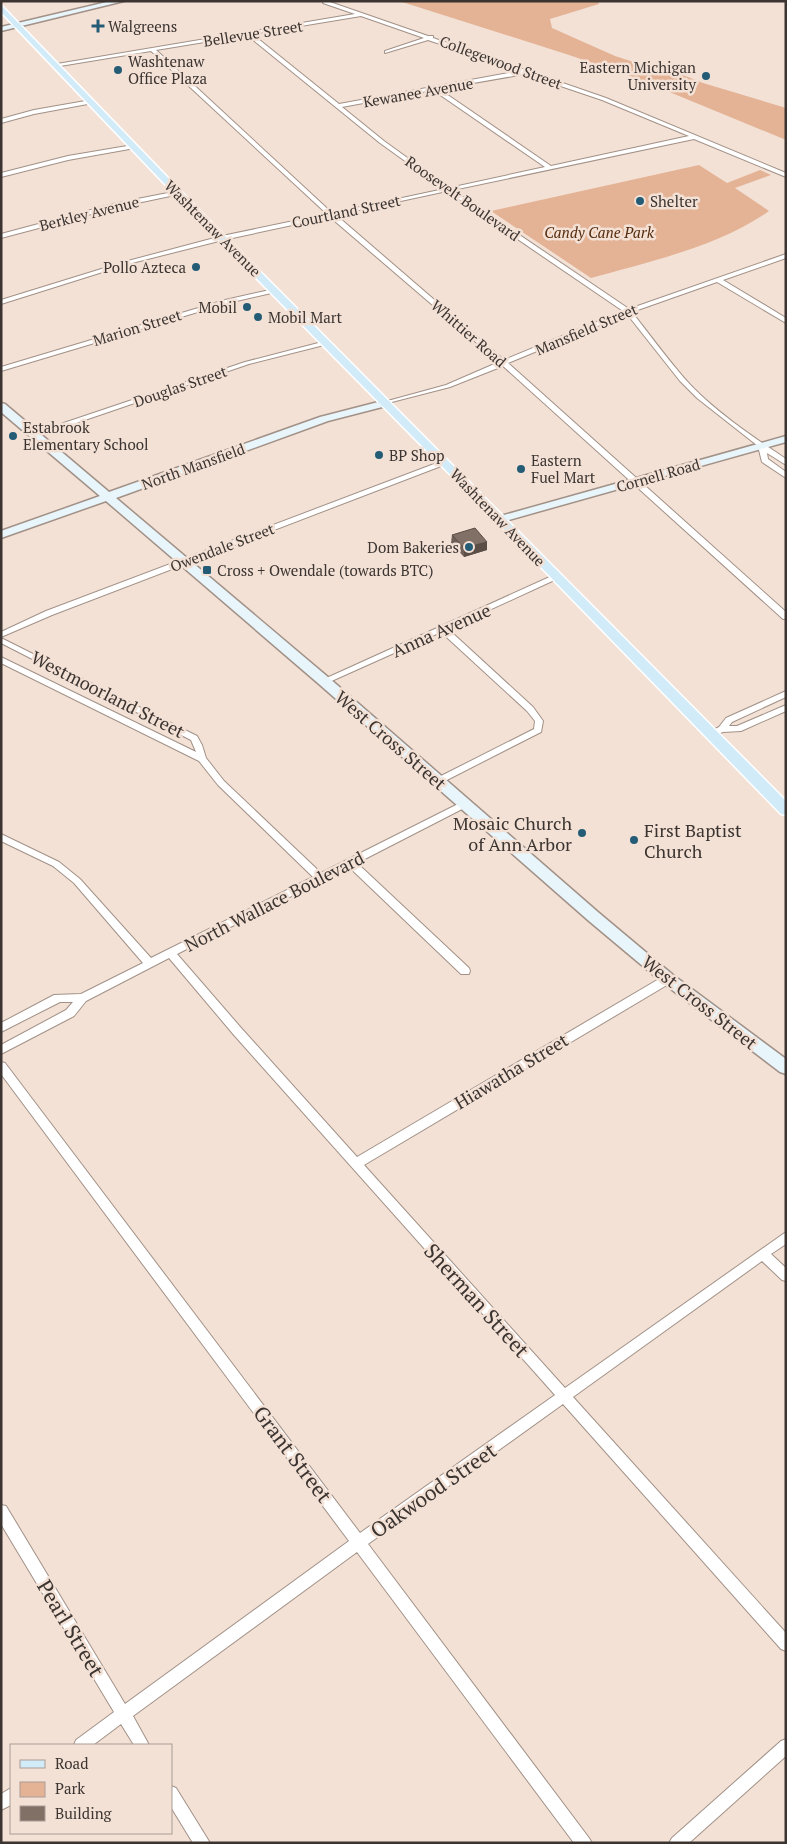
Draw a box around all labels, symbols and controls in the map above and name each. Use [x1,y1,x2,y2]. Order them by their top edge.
street label: Bellevue Street [202,15,305,51]
place label: Walgreens [108,16,177,36]
marker: Walgreens [92,20,104,32]
street label: Collegewood Street [437,31,565,94]
place label: Washtenaw Office Plaza [128,51,207,88]
place label: Eastern Michigan University [580,57,696,94]
marker: Washtenaw Office Plaza [112,64,124,76]
marker: Eastern Michigan University [700,70,712,82]
street label: Kewanee Avenue [361,72,475,112]
street label: Roosevelt Boulevard [402,151,524,245]
street label: Washtenaw Avenue [160,175,266,281]
street label: Courtland Street [290,190,403,232]
street label: Berkley Avenue [37,191,141,235]
place label: Shelter [650,191,698,211]
marker: Shelter [634,195,646,207]
park label: Candy Cane Park [544,222,655,242]
place label: Pollo Azteca [103,257,186,277]
marker: Pollo Azteca [190,261,202,273]
street label: Whittier Road [427,295,511,371]
place label: Mobil [198,297,237,317]
street label: Mansfield Street [532,298,640,360]
marker: Mobil [241,301,253,313]
street label: Marion Street [90,304,184,350]
place label: Mobil Mart [268,307,342,327]
marker: Mobil Mart [252,311,264,323]
street label: Douglas Street [131,361,230,411]
place label: Estabrook Elementary School [23,417,149,454]
marker: Estabrook Elementary School [7,430,19,442]
street label: North Mansfield [139,438,247,494]
place label: BP Shop [389,445,444,465]
marker: BP Shop [373,449,385,461]
place label: Eastern Fuel Mart [531,450,596,487]
street label: Cornell Road [614,454,702,496]
marker: Eastern Fuel Mart [515,463,527,475]
street label: Washtenaw Avenue [446,464,550,570]
street label: Owendale Street [167,518,277,576]
place label: Dom Bakeries [367,537,459,557]
marker: Dom Bakeries [463,541,475,553]
place label: Cross + Owendale (towards BTC) [217,560,433,580]
marker: Cross + Owendale (towards BTC) [201,564,213,576]
street label: Anna Avenue [388,598,494,662]
street label: Westmoorland Street [27,645,189,743]
street label: West Cross Street [330,685,452,795]
place label: Mosaic Church of Ann Arbor [453,811,572,856]
place label: First Baptist Church [644,818,742,863]
marker: Mosaic Church of Ann Arbor [576,827,588,839]
marker: First Baptist Church [628,834,640,846]
street label: North Wallace Boulevard [180,845,368,957]
street label: West Cross Street [637,949,763,1055]
street label: Hiawatha Street [450,1027,573,1114]
street label: Sherman Street [418,1237,536,1363]
street label: Grant Street [247,1400,339,1508]
street label: Oakwood Street [364,1436,502,1544]
street label: Pearl Street [31,1574,111,1682]
legend [10,1744,172,1834]
text: Road [55,1753,88,1773]
text: Park [55,1778,85,1798]
text: Building [55,1803,113,1823]

